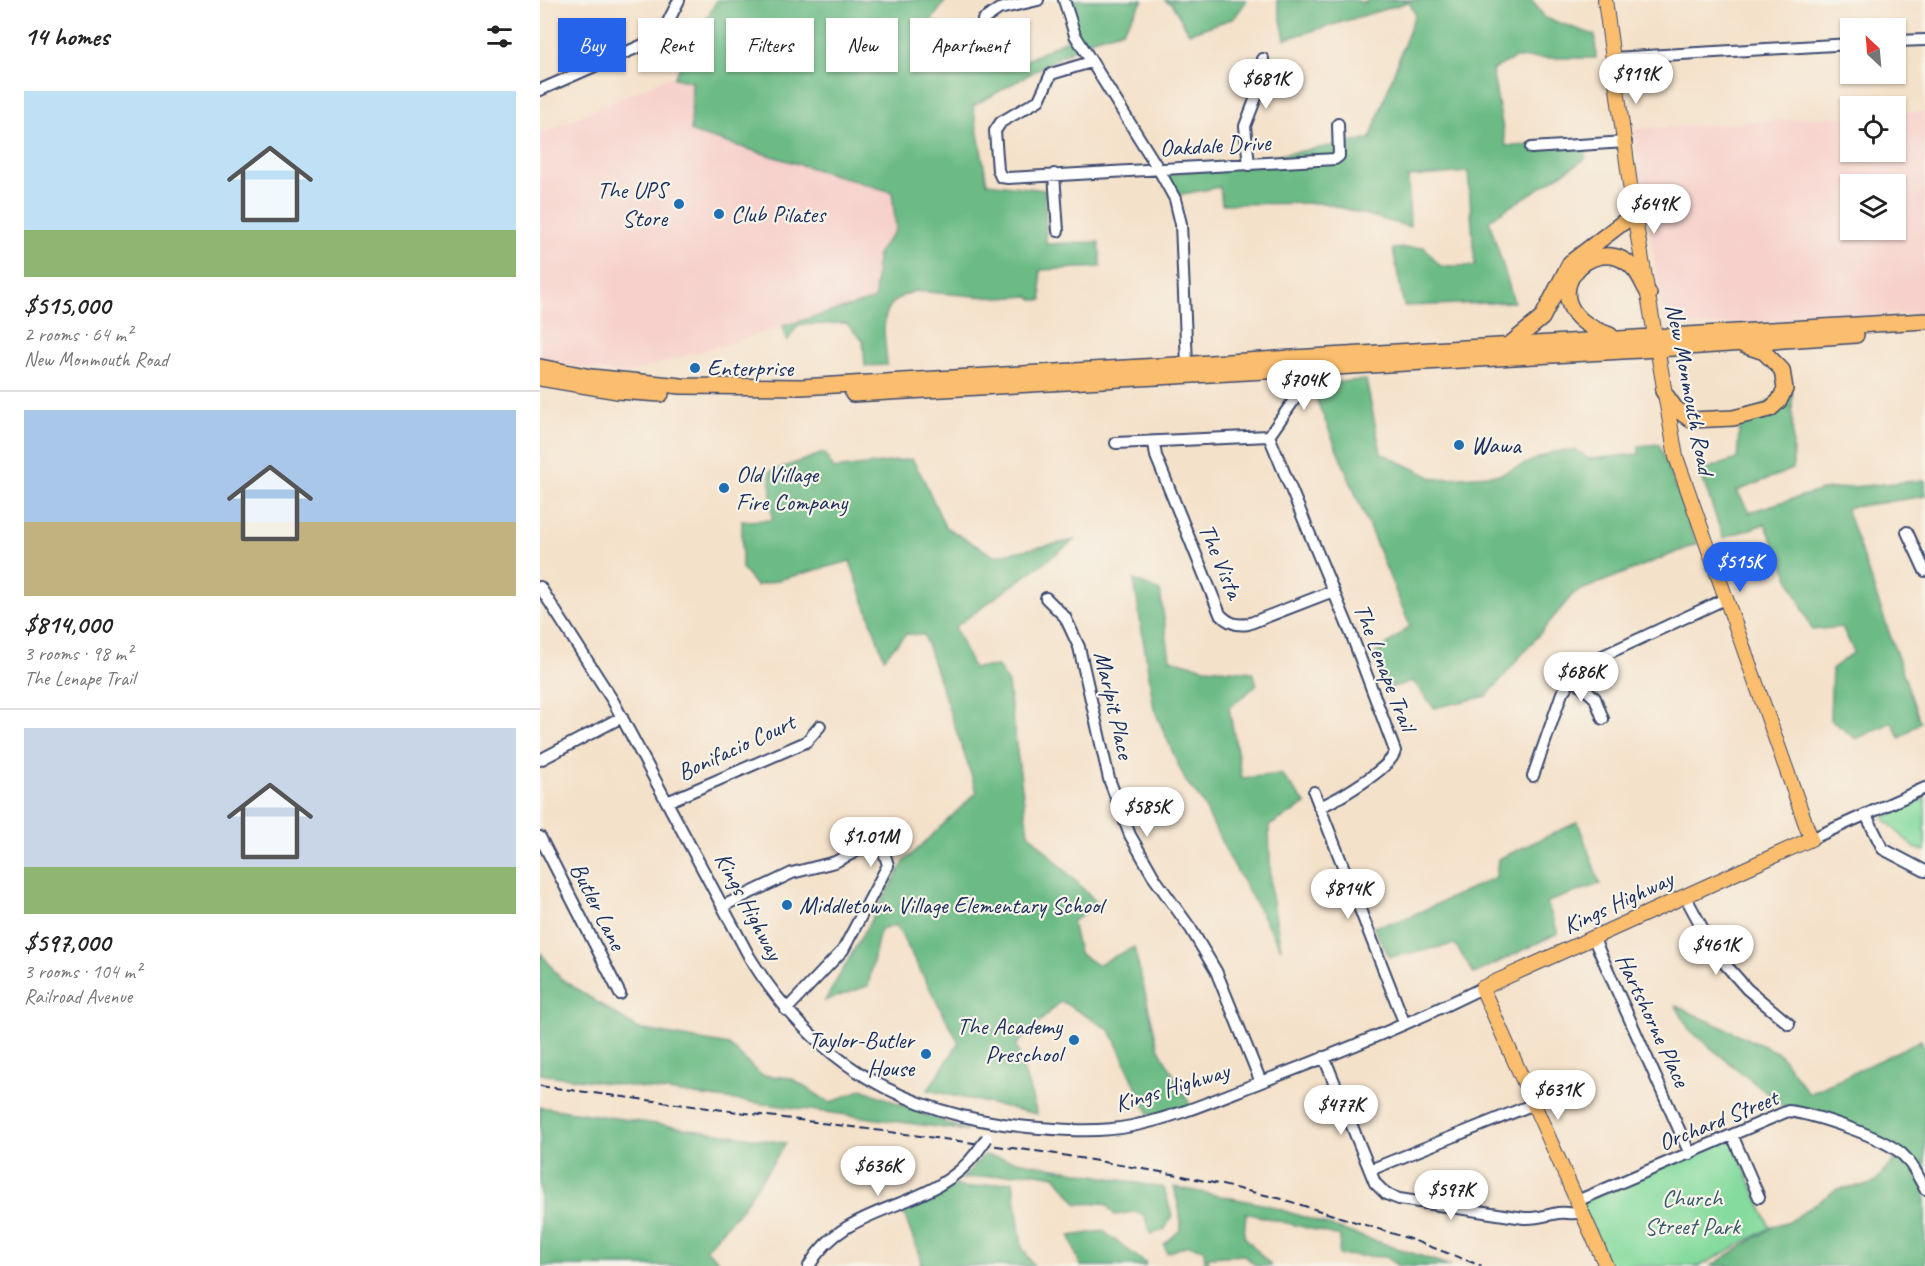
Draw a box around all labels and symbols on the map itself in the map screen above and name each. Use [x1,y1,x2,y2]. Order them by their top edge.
north arrow [1840,18,1906,84]
pin: $919K [1594,54,1678,105]
pin: $681K [1224,59,1308,110]
street label: Oakdale Drive [1159,127,1273,163]
place label: The UPS Store [597,175,670,233]
pin: $649K [1612,184,1696,235]
marker: The UPS Store [672,197,686,211]
place label: Club Pilates [731,199,827,229]
marker: Club Pilates [712,207,726,221]
street label: New Monmouth Road [1659,301,1722,480]
place label: Enterprise [707,353,795,383]
pin: $704K [1262,360,1346,411]
marker: Enterprise [688,361,702,375]
place label: Wawa [1471,430,1522,460]
marker: Wawa [1452,438,1466,452]
place label: Old Village Fire Company [736,459,849,517]
marker: Old Village Fire Company [717,481,731,495]
street label: The Vista [1192,519,1251,605]
pin: $515K [1698,542,1782,593]
street label: The Lenape Trail [1347,599,1424,738]
street label: Marlpit Place [1087,648,1141,764]
pin: $686K [1539,652,1623,703]
street label: Bonifacio Court [673,706,801,787]
pin: $585K [1105,787,1189,838]
pin: $1.01M [822,817,920,868]
street label: Kings Highway [708,847,791,967]
street label: Butler Lane [563,857,634,957]
street label: Kings Highway [1558,863,1679,941]
pin: $814K [1306,869,1390,920]
place label: Middletown Village Elementary School [799,890,1107,920]
marker: Middletown Village Elementary School [780,898,794,912]
pin: $461K [1674,925,1758,976]
street label: Hartshorne Place [1609,949,1698,1093]
place label: The Academy Preschool [957,1011,1066,1069]
place label: Taylor-Butler House [808,1025,916,1083]
marker: The Academy Preschool [1067,1033,1081,1047]
marker: Taylor-Butler House [919,1047,933,1061]
street label: Kings Highway [1111,1055,1234,1119]
pin: $631K [1516,1070,1600,1121]
street label: Orchard Street [1654,1082,1784,1158]
pin: $477K [1299,1085,1383,1136]
pin: $636K [836,1146,920,1197]
pin: $597K [1409,1170,1493,1221]
park label: Church Street Park [1644,1183,1742,1241]

